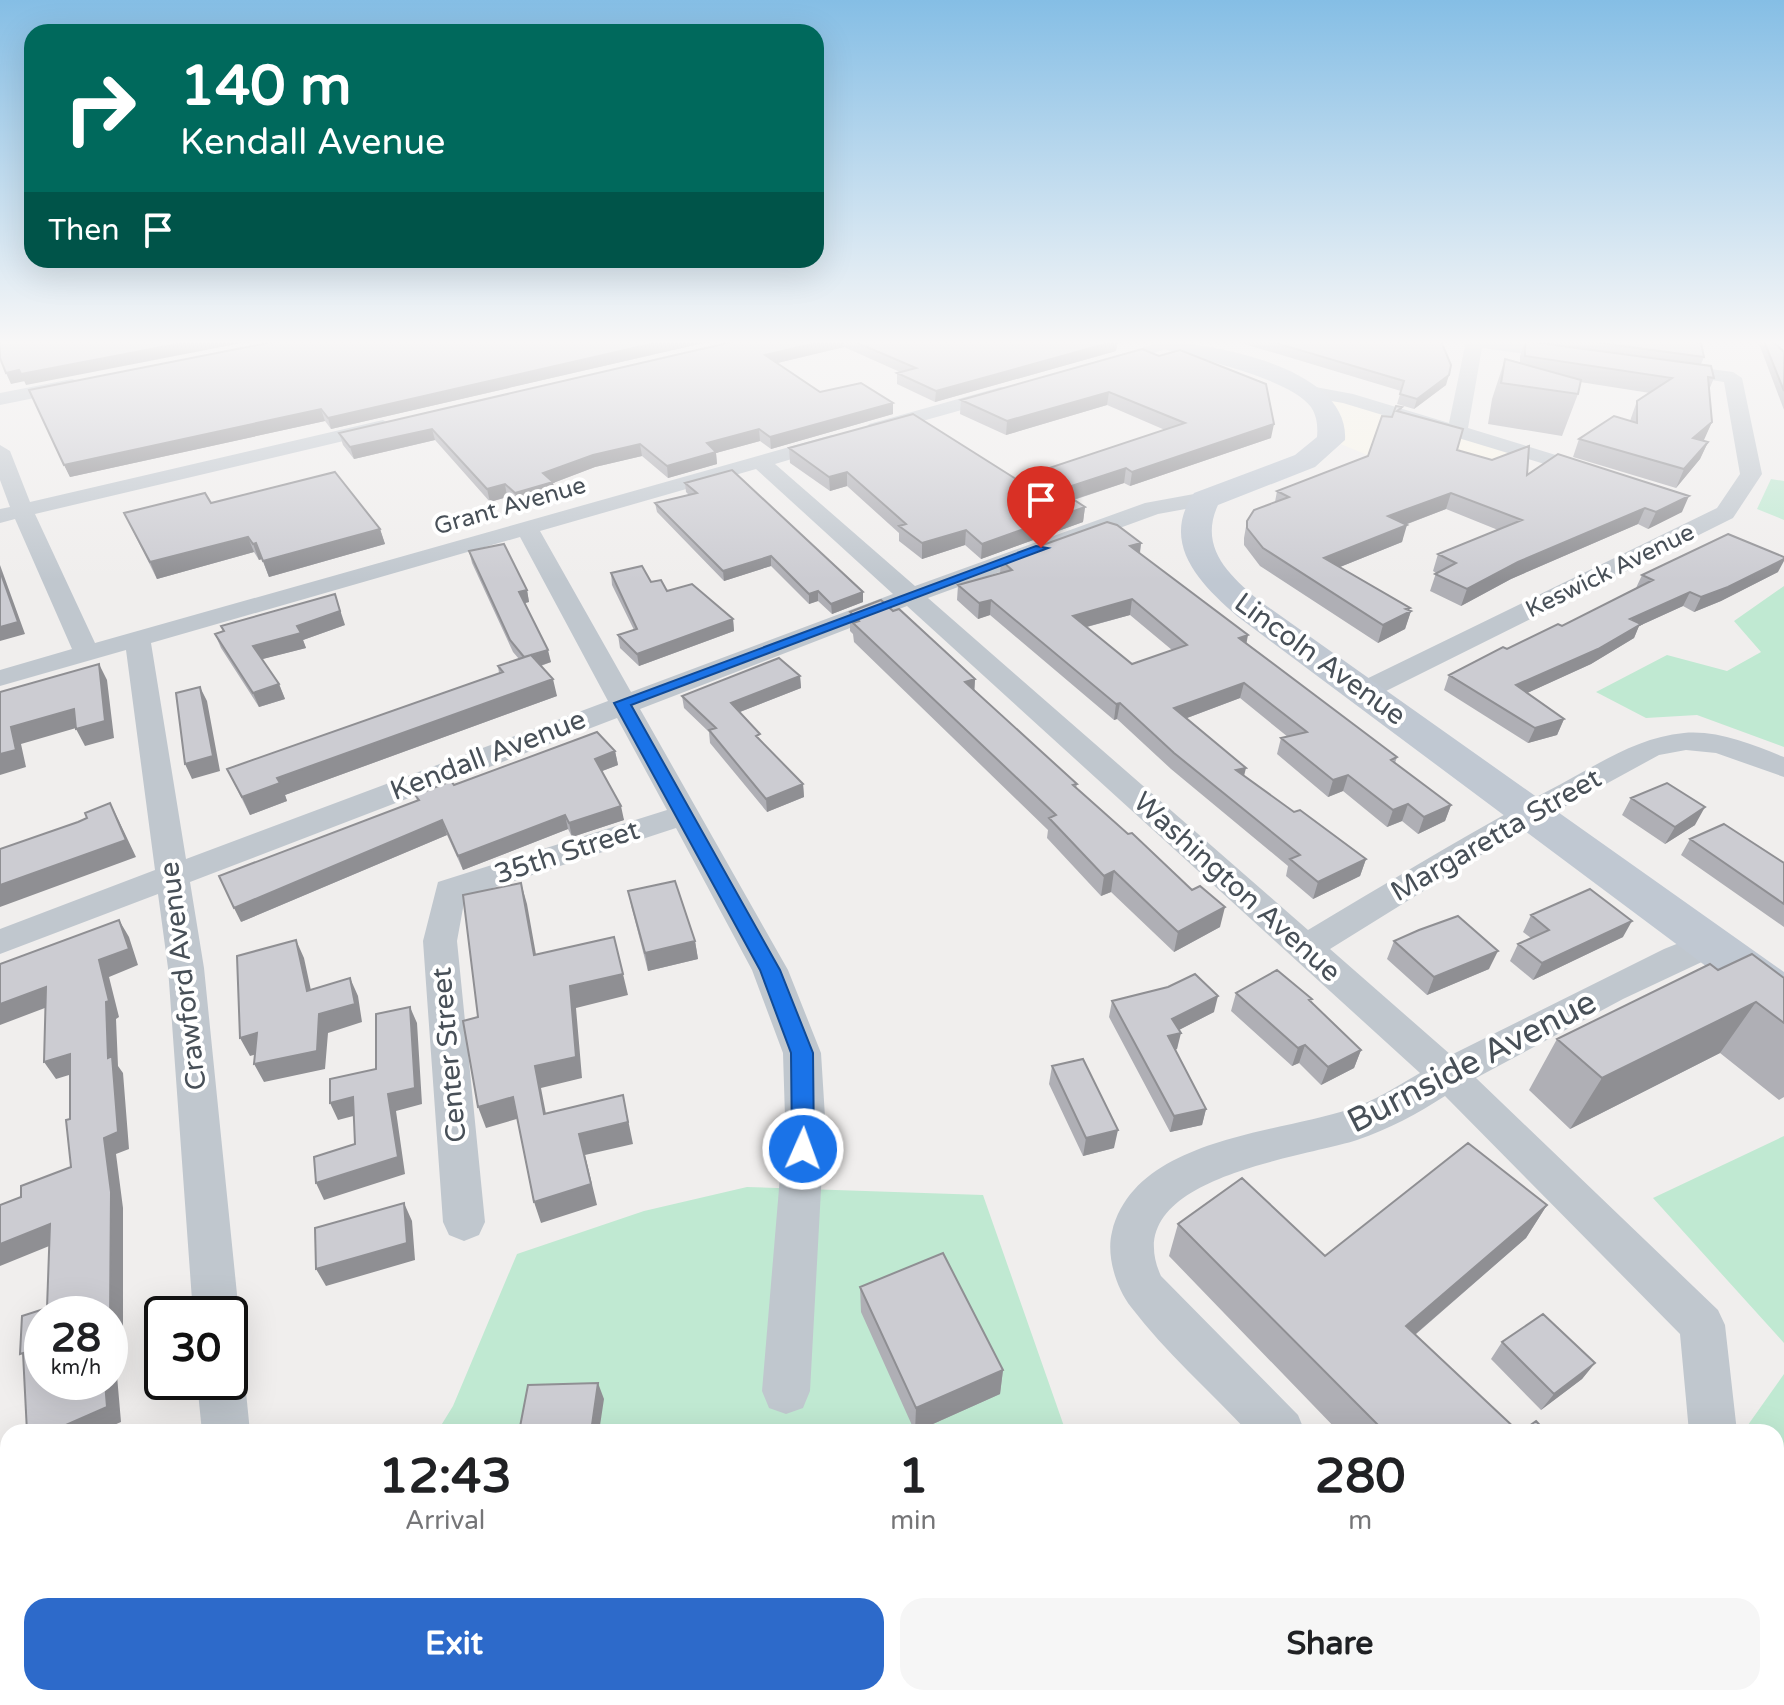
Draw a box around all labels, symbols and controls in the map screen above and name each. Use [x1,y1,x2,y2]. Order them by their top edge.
text: 140 m [180,53,351,120]
icon: right [48,56,152,160]
text: Kendall Avenue [180,121,446,164]
icon: arrive [136,208,180,252]
text: Then [48,212,120,249]
pin [1007,466,1075,548]
street label: Grant Avenue [431,470,589,542]
icon: arrive [1019,478,1063,522]
street label: Keswick Avenue [1521,518,1699,624]
street label: Lincoln Avenue [1228,585,1412,733]
street label: Kendall Avenue [386,702,590,808]
street label: Margaretta Street [1385,761,1607,909]
street label: Washington Avenue [1126,785,1348,989]
street label: 35th Street [490,813,644,891]
street label: Crawford Avenue [152,860,214,1092]
street label: Center Street [424,966,474,1144]
street label: Burnside Avenue [1341,982,1603,1142]
position arrow [761,1107,845,1191]
speed limit sign: 30 [144,1296,248,1400]
text: 28 [51,1314,101,1362]
text: km/h [51,1356,101,1380]
text: 12:43 [379,1448,512,1506]
text: 1 [898,1448,928,1506]
text: 280 [1315,1448,1405,1506]
text: Arrival [405,1505,485,1536]
text: min [890,1505,936,1536]
text: m [1348,1505,1372,1536]
button: Exit [24,1598,884,1690]
button: Share [900,1598,1760,1690]

